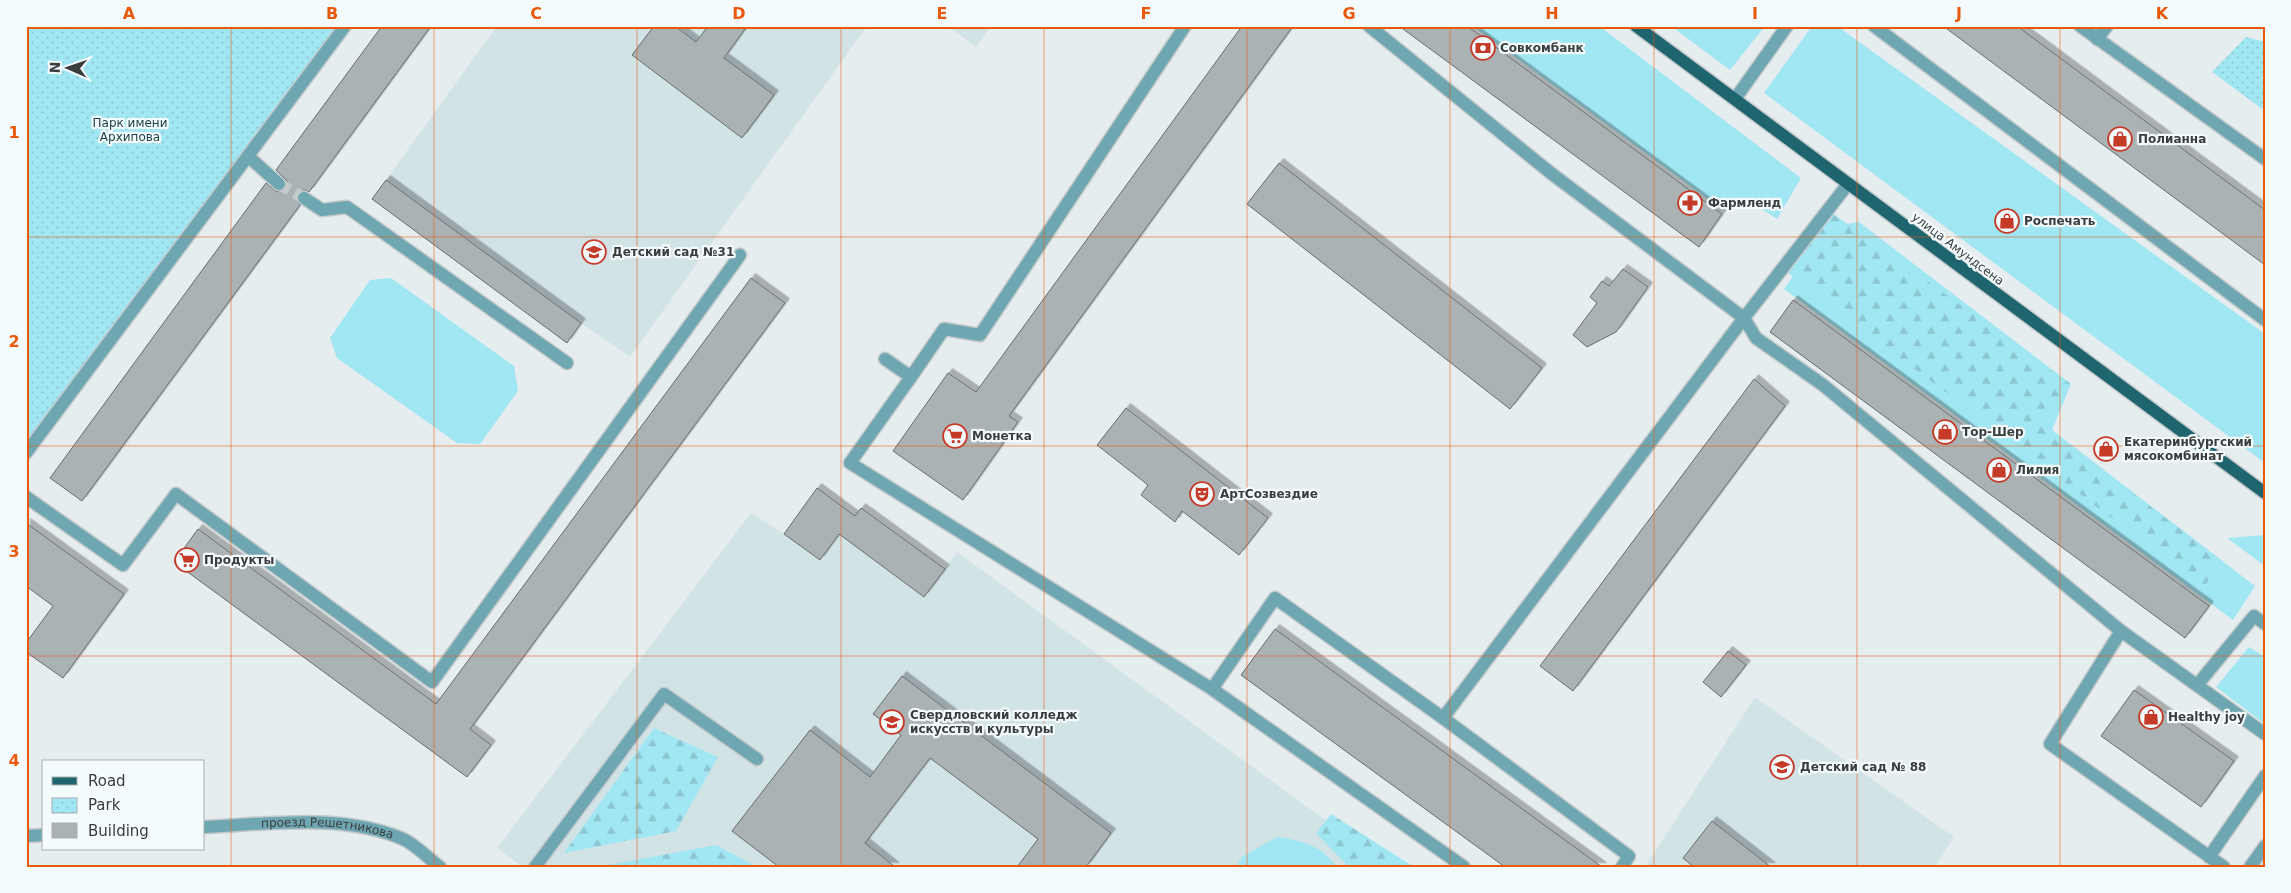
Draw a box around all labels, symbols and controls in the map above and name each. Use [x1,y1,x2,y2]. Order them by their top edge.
text: A [123,4,136,23]
text: B [326,4,338,23]
text: C [530,4,542,23]
text: D [732,4,746,23]
text: E [937,4,947,23]
text: F [1141,4,1151,23]
text: G [1342,4,1356,23]
text: H [1545,4,1559,23]
text: I [1752,4,1758,23]
text: J [1955,4,1962,23]
text: K [2156,4,2169,23]
bank icon: Совкомбанк [1470,35,1496,61]
place label: Совкомбанк [1500,41,1584,55]
north arrow [42,42,92,92]
text: N [47,61,63,74]
park label: Парк имени Архипова [93,116,167,144]
text: 1 [8,123,20,142]
shop icon: Полианна [2107,126,2133,152]
place label: Полианна [2138,132,2206,146]
pharmacy icon: Фармленд [1677,190,1703,216]
place label: Фармленд [1708,196,1782,210]
shop icon: Роспечать [1994,208,2020,234]
street label: улица Амундсена [1909,210,2007,288]
place label: Роспечать [2024,214,2096,228]
school or university icon: Детский сад №31 [581,239,607,265]
place label: Детский сад №31 [612,245,734,259]
text: 2 [8,332,20,351]
shop icon: Тор-Шер [1932,419,1958,445]
supermarket icon: Монетка [942,423,968,449]
place label: Тор-Шер [1962,425,2024,439]
place label: Монетка [972,429,1032,443]
place label: Екатеринбургский мясокомбинат [2124,435,2252,463]
shop icon: Екатеринбургский мясокомбинат [2093,436,2119,462]
shop icon: Лилия [1986,457,2012,483]
place label: Лилия [2016,463,2059,477]
theatre icon: АртСозвездие [1189,481,1215,507]
place label: АртСозвездие [1220,487,1318,501]
text: 3 [8,542,20,561]
supermarket icon: Продукты [174,547,200,573]
place label: Продукты [204,553,274,567]
shop icon: Healthy joy [2138,704,2164,730]
place label: Свердловский колледж искусств и культуры [910,708,1077,736]
school or university icon: Свердловский колледж искусств и культуры [879,709,905,735]
place label: Healthy joy [2168,710,2245,724]
text: 4 [8,751,20,770]
school or university icon: Детский сад № 88 [1769,754,1795,780]
legend [42,760,205,850]
place label: Детский сад № 88 [1800,760,1926,774]
text: Road [88,772,126,790]
text: Park [88,796,121,814]
street label: проезд Решетникова [261,815,395,842]
text: Building [88,822,149,840]

